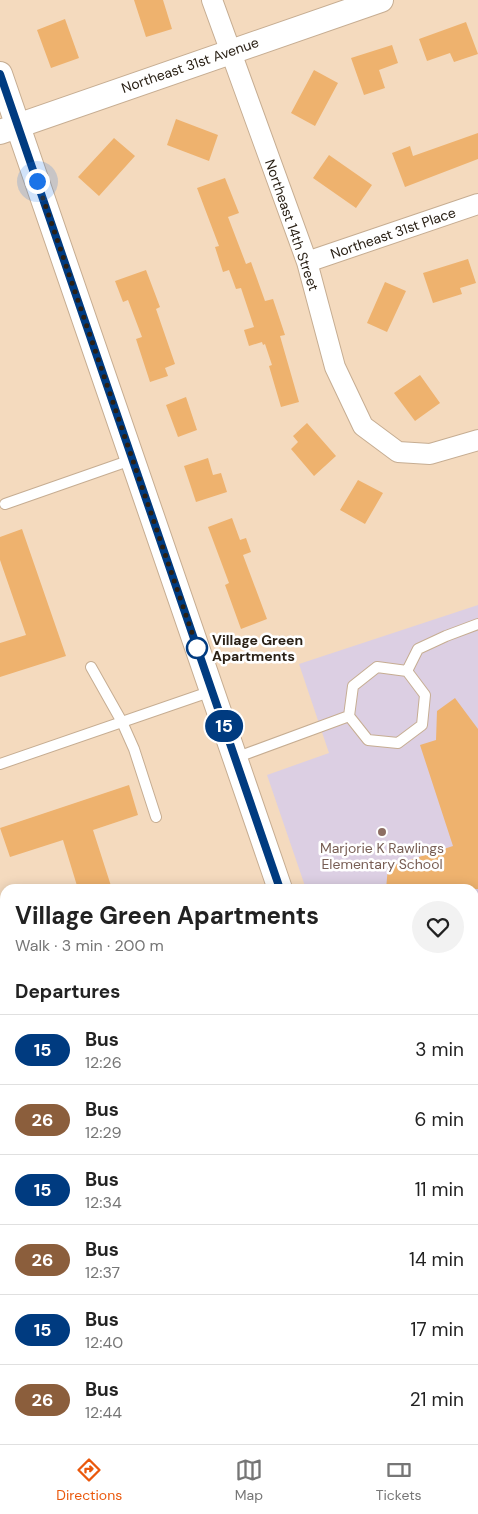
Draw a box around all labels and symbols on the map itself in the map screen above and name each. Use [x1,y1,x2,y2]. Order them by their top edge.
street label: Northeast 31st Avenue [119,33,261,97]
street label: Northeast 14th Street [261,157,323,293]
your location [25,169,50,194]
street label: Northeast 31st Place [328,203,458,263]
place label: Village Green Apartments [212,631,303,665]
marker: Village Green Apartments [186,637,208,659]
line badge: 15 [202,710,246,742]
marker: Marjorie K Rawlings Elementary School [376,826,388,838]
place label: Marjorie K Rawlings Elementary School [320,839,444,873]

